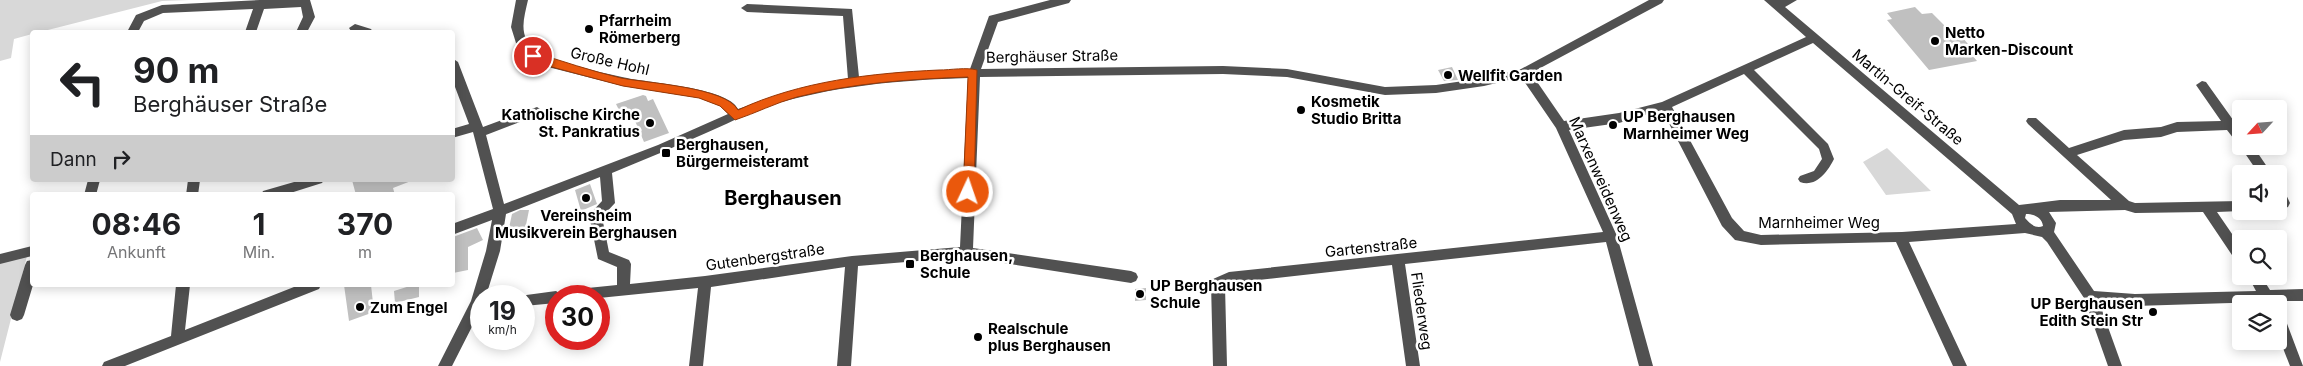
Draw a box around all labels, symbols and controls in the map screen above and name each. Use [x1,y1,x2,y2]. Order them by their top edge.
place label: Pfarrheim Römerberg [599,11,680,47]
marker: Pfarrheim Römerberg [583,23,595,35]
place label: Netto Marken-Discount [1945,23,2074,59]
pin [512,35,554,77]
marker: Netto Marken-Discount [1929,35,1941,47]
icon: arrive [519,42,547,70]
street label: Große Hohl [569,43,651,79]
street label: Berghäuser Straße [986,45,1118,67]
street label: Martin-Greif-Straße [1848,45,1968,149]
text: 90 m [133,49,220,91]
icon: left [50,50,115,115]
place label: Wellfit Garden [1458,66,1563,85]
marker: Wellfit Garden [1442,69,1454,81]
text: Berghäuser Straße [133,91,327,117]
place label: Kosmetik Studio Britta [1311,92,1401,128]
north arrow [2232,100,2288,155]
map controls [2232,100,2287,350]
marker: Kosmetik Studio Britta [1295,104,1307,116]
place label: Katholische Kirche St. Pankratius [501,105,640,141]
place label: UP Berghausen Marnheimer Weg [1623,107,1749,143]
street label: Marxenweidenweg [1565,114,1637,244]
marker: Katholische Kirche St. Pankratius [644,117,656,129]
marker: UP Berghausen Marnheimer Weg [1607,119,1619,131]
place label: Berghausen, Bürgermeisteramt [676,135,809,171]
icon: right [107,145,135,173]
marker: Berghausen, Bürgermeisteramt [660,147,672,159]
text: Dann [50,148,97,171]
position arrow [941,165,993,217]
button: sound [2232,165,2287,220]
district label: Berghausen [724,186,842,210]
marker: Vereinsheim Musikverein Berghausen [580,192,592,204]
text: 08:46 [92,206,181,242]
text: 1 [252,206,265,242]
text: 370 [337,206,393,242]
place label: Vereinsheim Musikverein Berghausen [495,206,677,242]
street label: Marnheimer Weg [1758,213,1880,232]
button: search [2232,230,2287,285]
street label: Gartenstraße [1324,233,1418,261]
street label: Gutenbergstraße [704,239,826,275]
text: Ankunft [107,242,166,262]
text: Min. [243,242,275,262]
text: m [358,242,372,262]
place label: Berghausen, Schule [920,246,1013,282]
marker: Berghausen, Schule [904,258,916,270]
street label: Fliederweg [1407,271,1437,351]
place label: UP Berghausen Schule [1150,276,1262,312]
speed limit sign: 30 [545,285,610,350]
marker: UP Berghausen Schule [1134,288,1146,300]
place label: UP Berghausen Edith Stein Str [2031,294,2143,330]
button: layers [2232,295,2287,350]
text: 19 [489,296,516,326]
place label: Zum Engel [370,298,447,317]
marker: Zum Engel [354,301,366,313]
marker: UP Berghausen Edith Stein Str [2147,306,2159,318]
place label: Realschule plus Berghausen [988,319,1111,355]
text: km/h [488,322,517,337]
marker: Realschule plus Berghausen [972,331,984,343]

